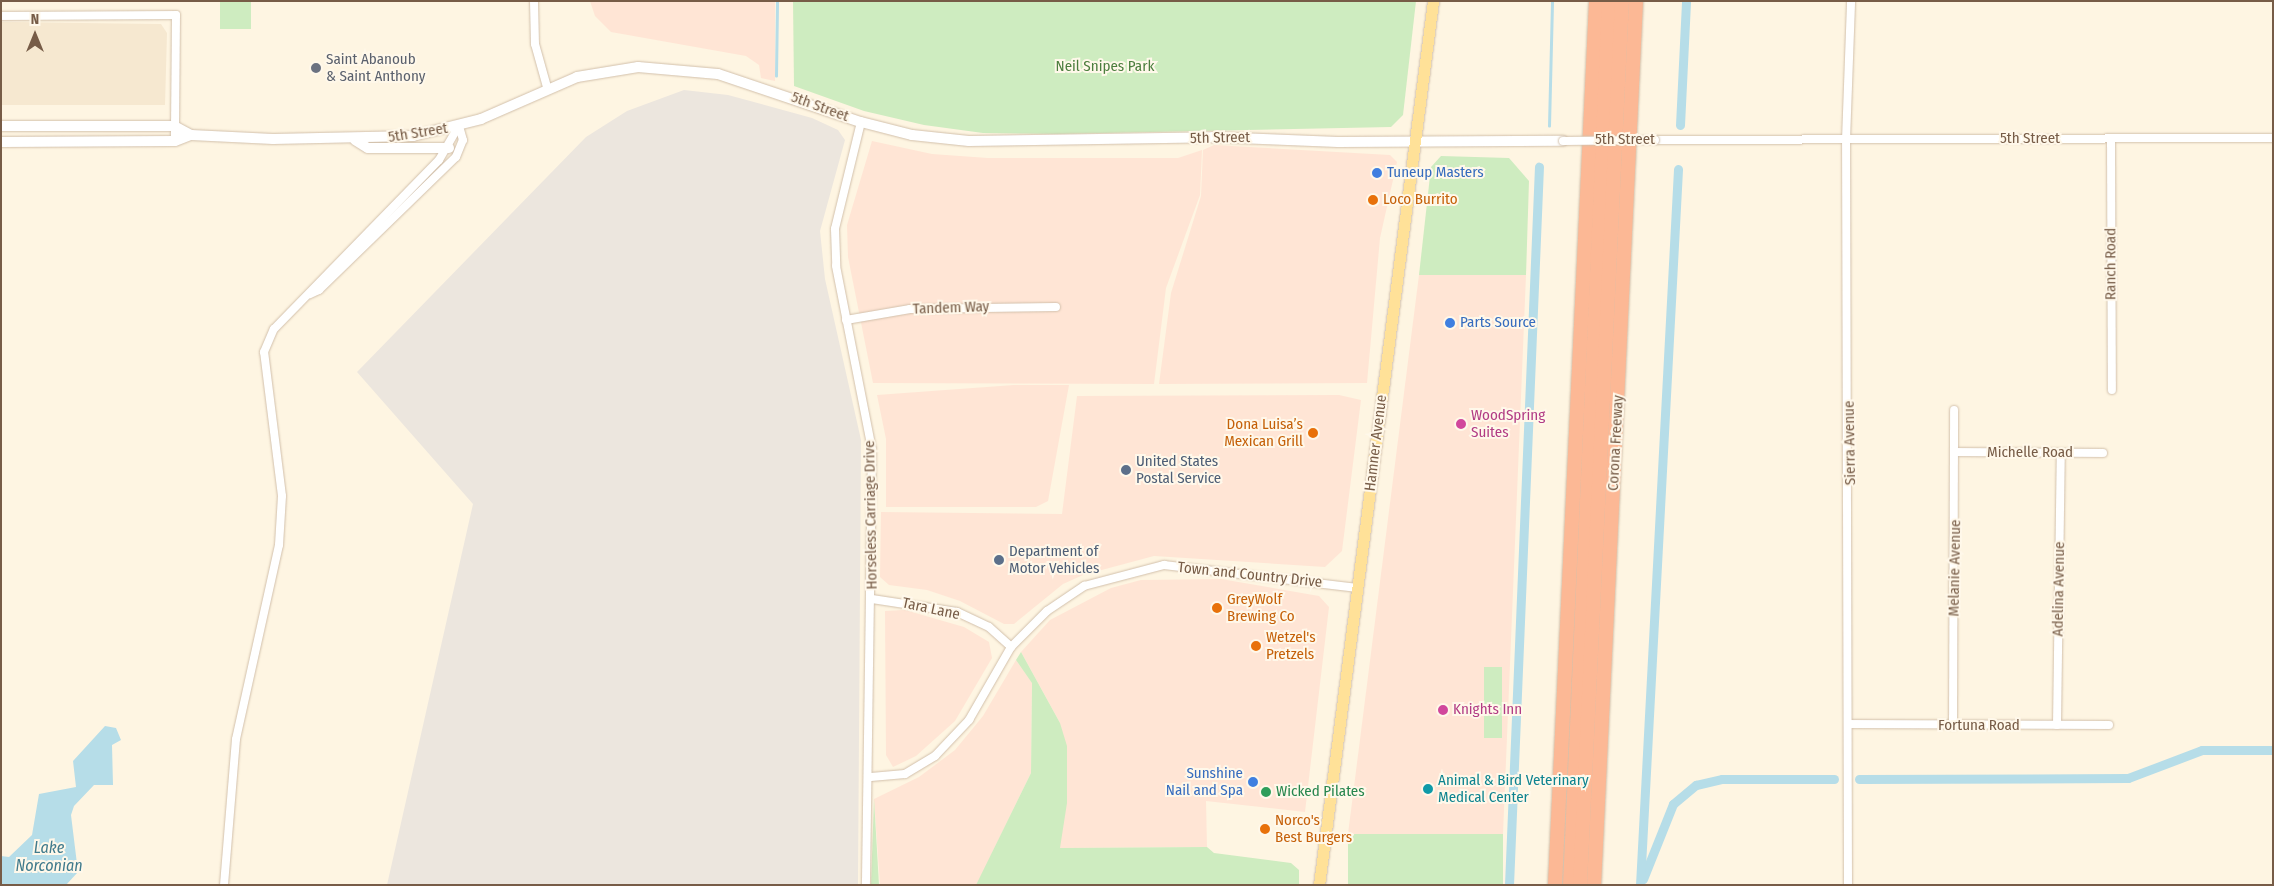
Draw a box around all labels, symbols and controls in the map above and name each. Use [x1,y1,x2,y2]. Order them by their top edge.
north arrow [10,10,60,60]
text: N [31,11,39,28]
place label: Saint Abanoub & Saint Anthony [326,50,425,85]
park label: Neil Snipes Park [1056,58,1154,76]
marker: Saint Abanoub & Saint Anthony [310,62,322,74]
street label: 5th Street [789,88,851,126]
street label: 5th Street [387,119,449,147]
street label: 5th Street [1190,128,1250,148]
street label: 5th Street [2000,130,2060,148]
street label: 5th Street [1595,131,1655,149]
place label: Tuneup Masters [1387,164,1484,182]
marker: Tuneup Masters [1371,167,1383,179]
place label: Loco Burrito [1383,191,1458,209]
marker: Loco Burrito [1367,194,1379,206]
street label: Ranch Road [2102,228,2120,300]
street label: Tandem Way [912,298,990,318]
place label: Parts Source [1460,314,1536,332]
marker: Parts Source [1444,317,1456,329]
street label: Hamner Avenue [1361,394,1391,492]
street label: Corona Freeway [1605,395,1627,491]
street label: Sierra Avenue [1840,401,1860,485]
place label: WoodSpring Suites [1471,406,1545,441]
place label: Dona Luisa’s Mexican Grill [1224,415,1303,450]
marker: WoodSpring Suites [1455,418,1467,430]
marker: Dona Luisa’s Mexican Grill [1307,427,1319,439]
street label: Horseless Carriage Drive [861,440,881,590]
street label: Michelle Road [1987,444,2073,462]
place label: United States Postal Service [1136,452,1221,487]
marker: United States Postal Service [1120,464,1132,476]
street label: Melanie Avenue [1945,519,1965,617]
street label: Adelina Avenue [2049,541,2069,637]
place label: Department of Motor Vehicles [1009,542,1099,577]
marker: Department of Motor Vehicles [993,554,1005,566]
street label: Town and Country Drive [1177,558,1323,592]
place label: GreyWolf Brewing Co [1227,590,1295,625]
street label: Tara Lane [901,594,961,624]
marker: GreyWolf Brewing Co [1211,602,1223,614]
place label: Wetzel's Pretzels [1266,628,1316,663]
marker: Wetzel's Pretzels [1250,640,1262,652]
place label: Knights Inn [1453,701,1522,719]
marker: Knights Inn [1437,704,1449,716]
street label: Fortuna Road [1938,717,2020,735]
place label: Sunshine Nail and Spa [1166,764,1243,799]
place label: Animal & Bird Veterinary Medical Center [1438,771,1589,806]
marker: Sunshine Nail and Spa [1247,776,1259,788]
place label: Wicked Pilates [1276,783,1365,801]
marker: Animal & Bird Veterinary Medical Center [1422,783,1434,795]
marker: Wicked Pilates [1260,786,1272,798]
place label: Norco's Best Burgers [1275,811,1352,846]
marker: Norco's Best Burgers [1259,823,1271,835]
water label: Lake Norconian [15,838,83,876]

